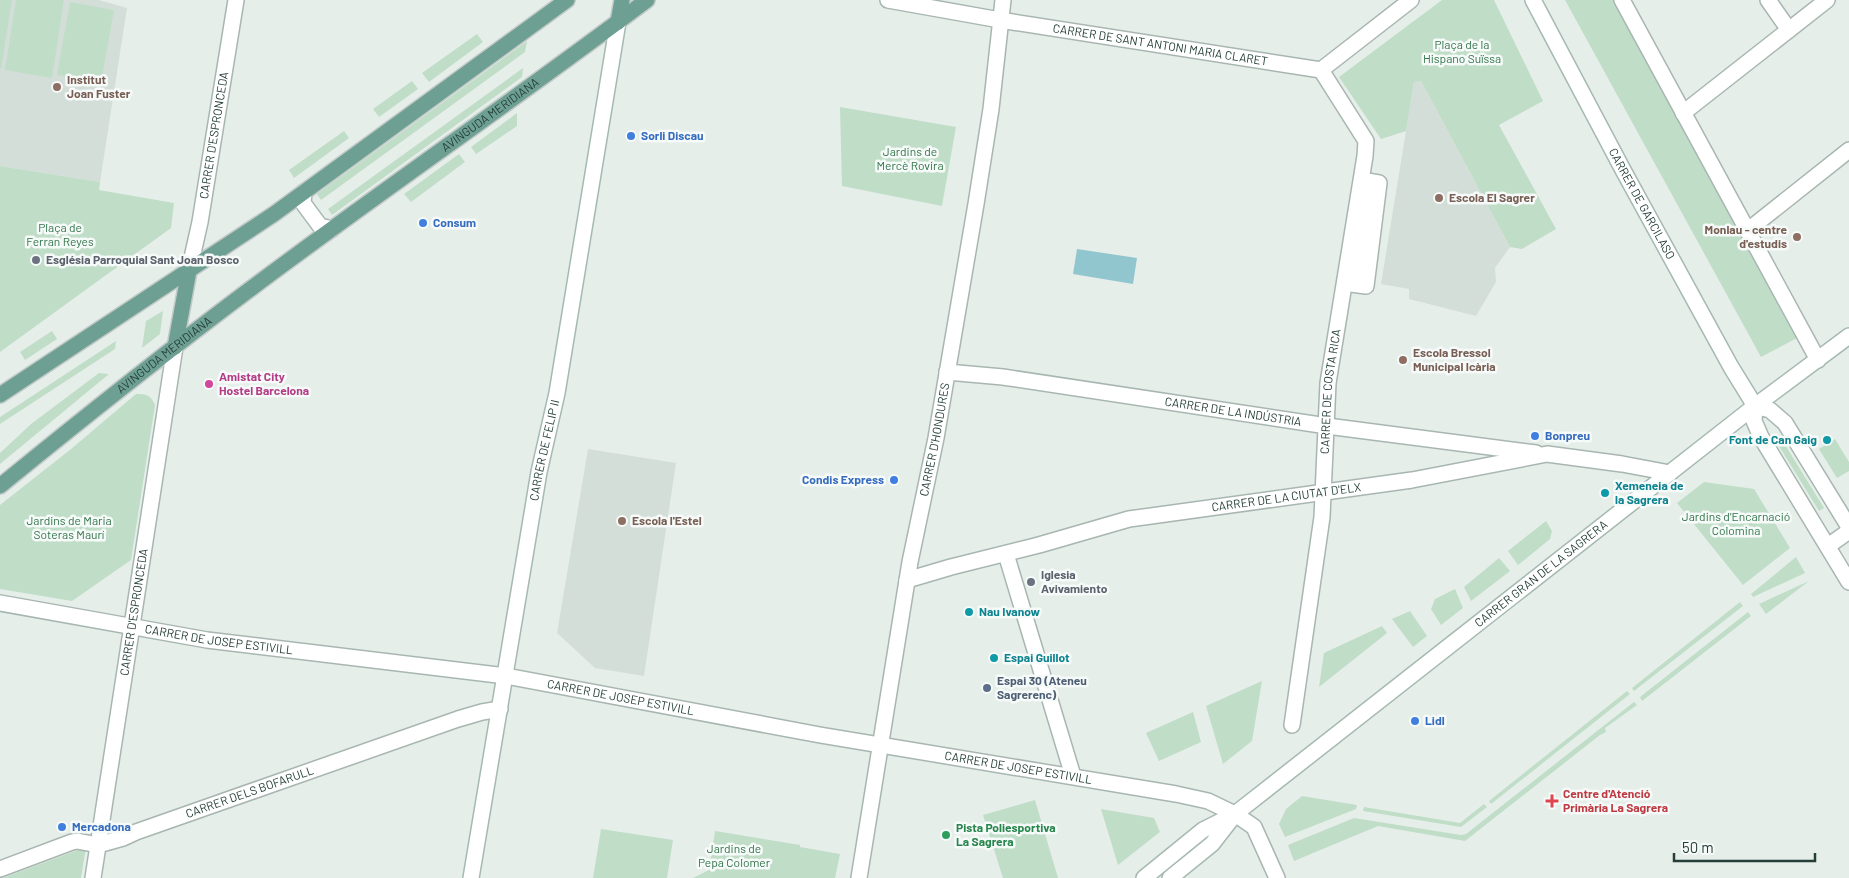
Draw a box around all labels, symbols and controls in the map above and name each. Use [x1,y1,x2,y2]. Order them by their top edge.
street label: CARRER DE SANT ANTONI MARIA CLARET [1052,20,1269,68]
park label: Plaça de la Hispano Suïssa [1423,37,1501,65]
street label: CARRER D'ESPRONCEDA [196,71,230,200]
place label: Institut Joan Fuster [67,72,131,100]
street label: AVINGUDA MERIDIANA [438,74,541,154]
marker: Institut Joan Fuster [51,81,63,93]
place label: Sorli Discau [641,128,704,142]
marker: Sorli Discau [625,130,637,142]
park label: Jardins de Mercè Rovira [876,144,944,172]
street label: CARRER DE GARCILASO [1607,145,1679,261]
place label: Escola El Sagrer [1449,190,1535,204]
marker: Escola El Sagrer [1433,192,1445,204]
place label: Consum [433,215,476,229]
marker: Consum [417,217,429,229]
park label: Plaça de Ferran Reyes [26,220,94,248]
place label: Monlau - centre d'estudis [1705,222,1787,250]
marker: Monlau - centre d'estudis [1791,231,1803,243]
place label: Església Parroquial Sant Joan Bosco [46,252,240,266]
marker: Església Parroquial Sant Joan Bosco [30,254,42,266]
street label: AVINGUDA MERIDIANA [113,313,214,396]
street label: CARRER DE COSTA RICA [1317,328,1343,454]
place label: Escola Bressol Municipal Icària [1413,345,1496,373]
marker: Escola Bressol Municipal Icària [1397,354,1409,366]
place label: Amistat City Hostel Barcelona [219,369,309,397]
marker: Amistat City Hostel Barcelona [203,378,215,390]
street label: CARRER D'HONDURES [916,382,951,497]
street label: CARRER DE LA INDÚSTRIA [1164,394,1303,428]
street label: CARRER DE FELIP II [526,398,561,502]
place label: Bonpreu [1545,428,1590,442]
marker: Bonpreu [1529,430,1541,442]
place label: Font de Can Gaig [1729,432,1817,446]
marker: Font de Can Gaig [1821,434,1833,446]
place label: Condis Express [802,472,884,486]
marker: Condis Express [888,474,900,486]
place label: Xemeneia de la Sagrera [1615,478,1684,506]
street label: CARRER DE LA CIUTAT D'ELX [1210,479,1362,514]
marker: Xemeneia de la Sagrera [1599,487,1611,499]
park label: Jardins d'Encarnació Colomina [1682,509,1790,537]
park label: Jardins de Maria Soteras Maurí [26,513,112,541]
place label: Escola l'Estel [632,513,702,527]
marker: Escola l'Estel [616,515,628,527]
street label: CARRER GRAN DE LA SAGRERA [1471,517,1610,629]
street label: CARRER D'ESPRONCEDA [116,547,150,677]
place label: Iglesia Avivamiento [1041,567,1108,595]
marker: Iglesia Avivamiento [1025,576,1037,588]
place label: Nau Ivanow [979,604,1041,618]
marker: Nau Ivanow [963,606,975,618]
street label: CARRER DE JOSEP ESTIVILL [144,621,294,656]
place label: Espai Guillot [1004,650,1070,664]
marker: Espai Guillot [988,652,1000,664]
place label: Espai 30 (Ateneu Sagrerenc) [997,673,1087,701]
street label: CARRER DE JOSEP ESTIVILL [546,676,696,717]
marker: Espai 30 (Ateneu Sagrerenc) [981,682,993,694]
place label: Lidl [1425,713,1445,727]
marker: Lidl [1409,715,1421,727]
street label: CARRER DE JOSEP ESTIVILL [944,748,1093,786]
street label: CARRER DELS BOFARULL [183,762,315,820]
place label: Centre d'Atenció Primària La Sagrera [1563,786,1668,814]
marker: Centre d'Atenció Primària La Sagrera [1545,794,1559,808]
place label: Mercadona [72,819,131,833]
place label: Pista Poliesportiva La Sagrera [956,820,1056,848]
marker: Mercadona [56,821,68,833]
marker: Pista Poliesportiva La Sagrera [940,829,952,841]
scale bar [1674,830,1815,862]
text: 50 m [1682,838,1714,856]
park label: Jardins de Pepa Colomer [698,841,771,869]

